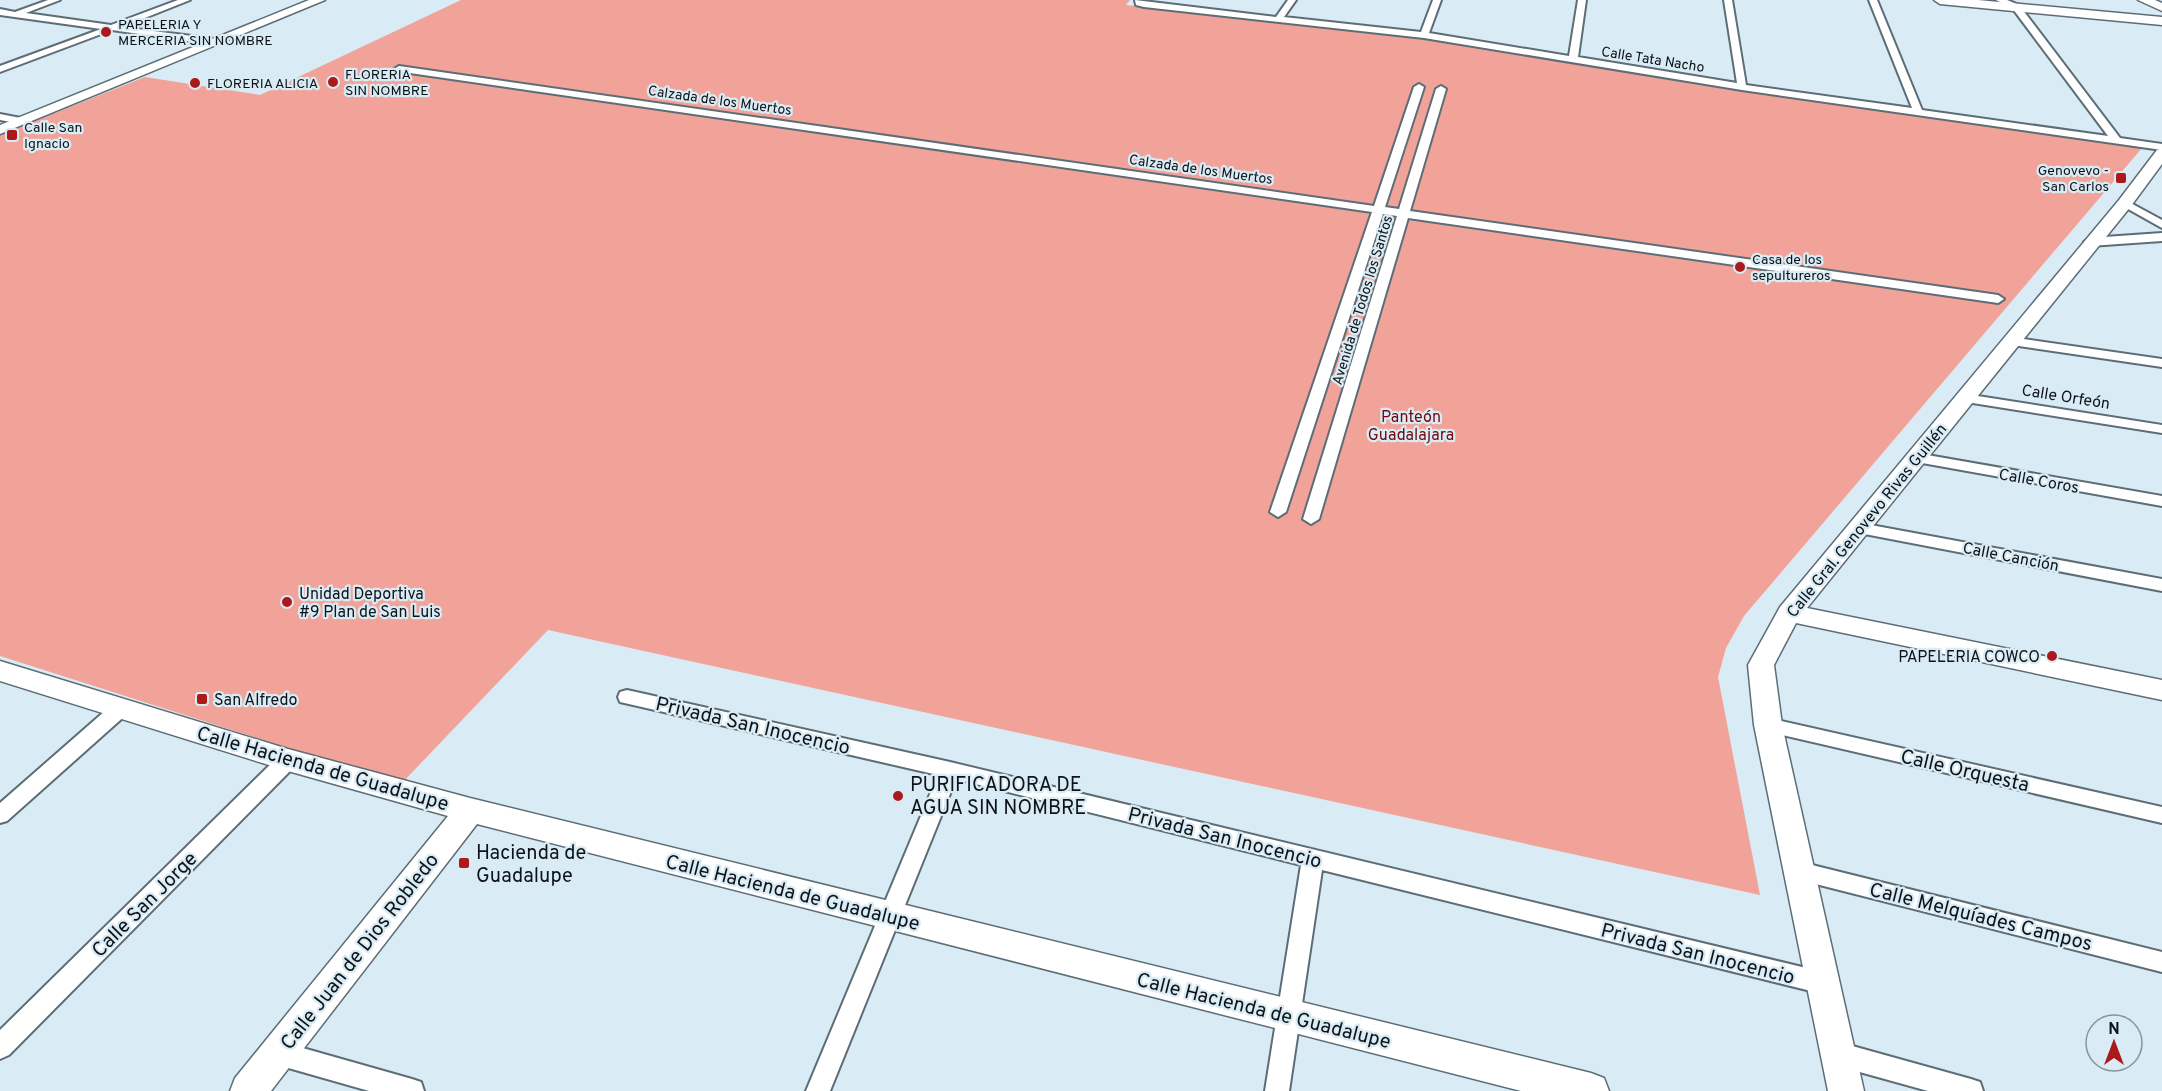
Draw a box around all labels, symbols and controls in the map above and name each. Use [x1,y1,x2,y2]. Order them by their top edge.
place label: PAPELERIA Y MERCERIA SIN NOMBRE [118,17,273,50]
marker: PAPELERIA Y MERCERIA SIN NOMBRE [99,25,113,39]
street label: Calle Tata Nacho [1600,44,1706,77]
place label: FLORERIA SIN NOMBRE [345,67,429,100]
marker: FLORERIA SIN NOMBRE [326,75,340,89]
marker: FLORERIA ALICIA [188,76,202,90]
place label: FLORERIA ALICIA [207,76,318,93]
street label: Calzada de los Muertos [647,83,793,120]
place label: Calle San Ignacio [24,120,82,153]
marker: Calle San Ignacio [5,128,19,142]
street label: Calzada de los Muertos [1128,152,1274,189]
place label: Genovevo - San Carlos [2038,163,2109,196]
marker: Genovevo - San Carlos [2114,171,2128,185]
street label: Avenida de Todos los Santos [1330,214,1397,387]
place label: Casa de los sepultureros [1752,252,1831,285]
marker: Casa de los sepultureros [1733,260,1747,274]
street label: Calle Orfeón [2020,381,2111,415]
park label: Panteón Guadalajara [1368,408,1454,446]
street label: Calle Gral. Genovevo Rivas Guillén [1783,420,1952,622]
street label: Calle Coros [1997,465,2080,499]
street label: Calle Canción [1961,539,2061,577]
place label: Unidad Deportiva #9 Plan de San Luis [299,585,441,623]
marker: Unidad Deportiva #9 Plan de San Luis [280,595,294,609]
place label: PAPELERIA COWCO [1898,648,2040,668]
marker: PAPELERIA COWCO [2045,649,2059,663]
place label: San Alfredo [214,691,297,711]
marker: San Alfredo [195,692,209,706]
street label: Privada San Inocencio [653,692,852,762]
street label: Calle Hacienda de Guadalupe [193,721,452,818]
street label: Calle Orquesta [1898,745,2031,799]
place label: PURIFICADORA DE AGUA SIN NOMBRE [910,773,1086,822]
marker: PURIFICADORA DE AGUA SIN NOMBRE [891,789,905,803]
street label: Privada San Inocencio [1125,802,1324,876]
place label: Hacienda de Guadalupe [476,841,586,890]
street label: Calle San Jorge [87,847,204,964]
street label: Calle Juan de Dios Robledo [276,849,446,1056]
street label: Calle Hacienda de Guadalupe [663,850,922,938]
marker: Hacienda de Guadalupe [457,856,471,870]
street label: Calle Melquíades Campos [1866,878,2095,958]
street label: Privada San Inocencio [1598,918,1797,992]
street label: Calle Hacienda de Guadalupe [1134,968,1393,1056]
north arrow [2084,1013,2144,1073]
text: N [2108,1020,2120,1040]

